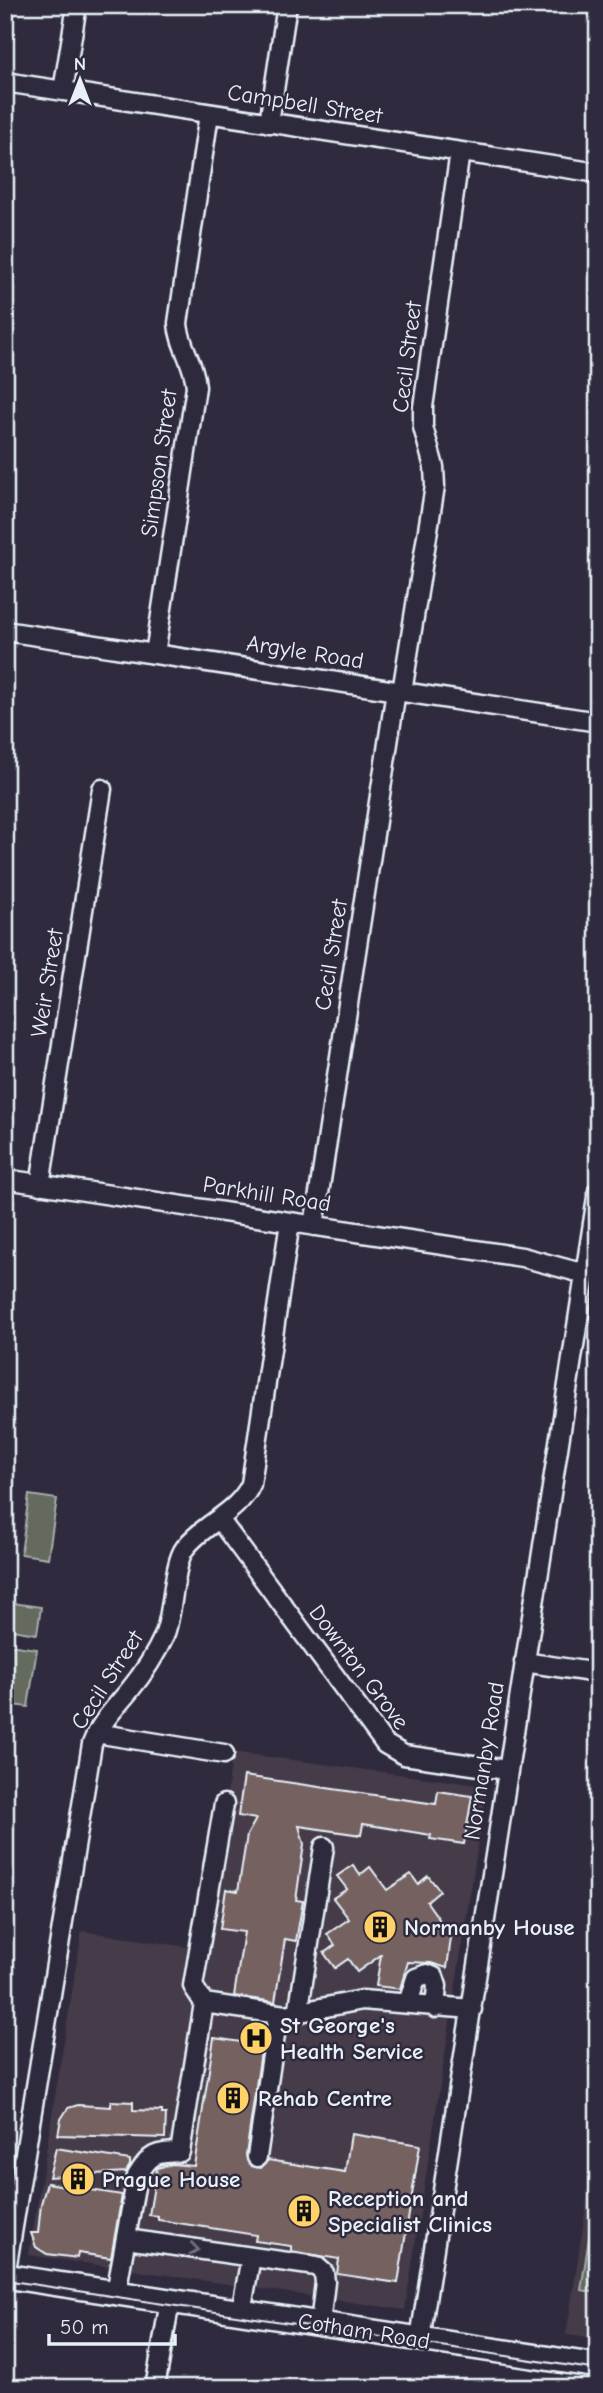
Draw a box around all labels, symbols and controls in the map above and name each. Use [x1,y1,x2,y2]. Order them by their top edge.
north arrow [46,46,116,116]
text: N [74,53,86,75]
street label: Campbell Street [226,78,386,130]
street label: Cecil Street [387,298,427,414]
street label: Simpson Street [135,386,183,538]
street label: Argyle Road [245,629,365,675]
street label: Cecil Street [309,896,353,1013]
street label: Weir Street [25,925,69,1039]
street label: Parkhill Road [201,1171,333,1217]
street label: Downton Grove [303,1599,415,1735]
street label: Cecil Street [65,1624,150,1734]
street label: Normanby Road [458,1680,510,1842]
building icon: Normanby House [361,1908,399,1946]
place label: Normanby House [404,1914,575,1941]
place label: St George's Health Service [280,2012,423,2065]
hospital icon: St George's Health Service [237,2019,275,2057]
building icon: Rehab Centre [214,2079,252,2117]
place label: Rehab Centre [258,2085,392,2112]
building icon: Prague House [59,2160,97,2198]
place label: Prague House [102,2166,240,2193]
place label: Reception and Specialist Clinics [328,2185,492,2238]
building icon: Reception and Specialist Clinics [285,2192,323,2230]
one-way arrow [188,2241,200,2256]
scale bar [49,2302,175,2346]
street label: Cotham Road [296,2307,432,2355]
text: 50 m [60,2315,109,2339]

